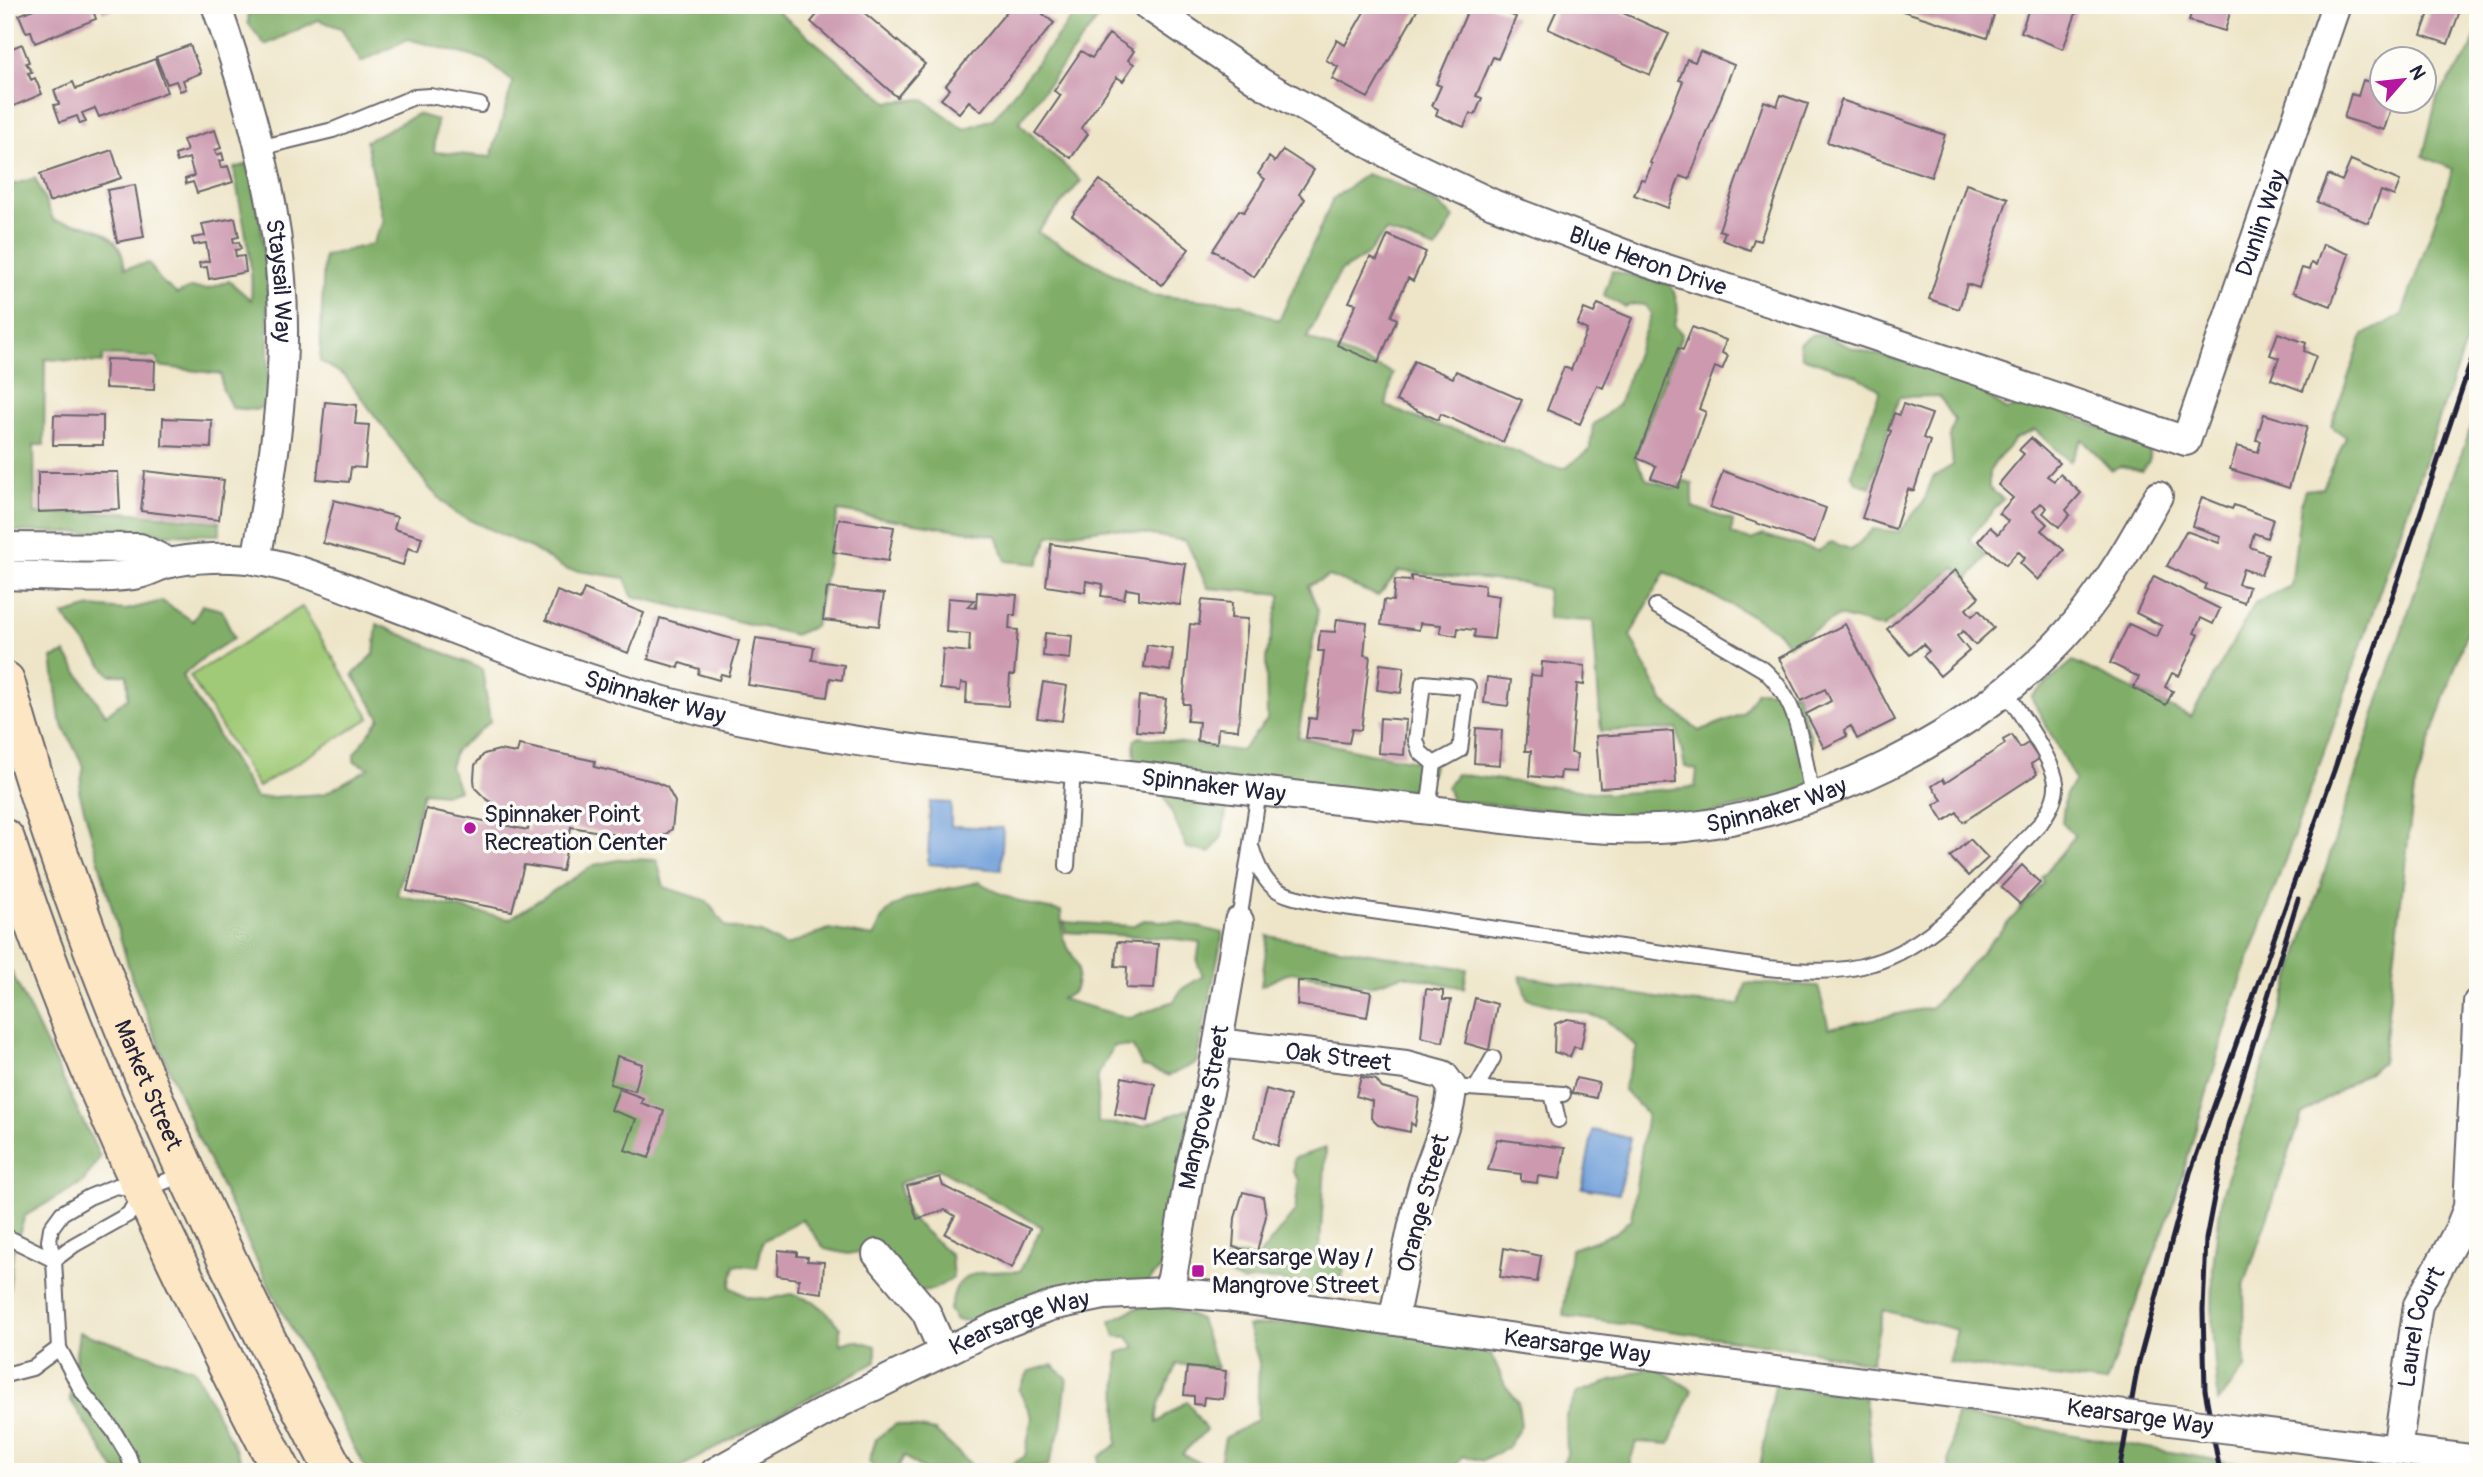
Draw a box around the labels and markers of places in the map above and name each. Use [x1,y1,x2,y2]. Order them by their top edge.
place label: Spinnaker Point Recreation Center [484,800,668,857]
marker: Spinnaker Point Recreation Center [462,820,478,836]
place label: Kearsarge Way / Mangrove Street [1212,1243,1380,1300]
marker: Kearsarge Way / Mangrove Street [1190,1263,1206,1279]

